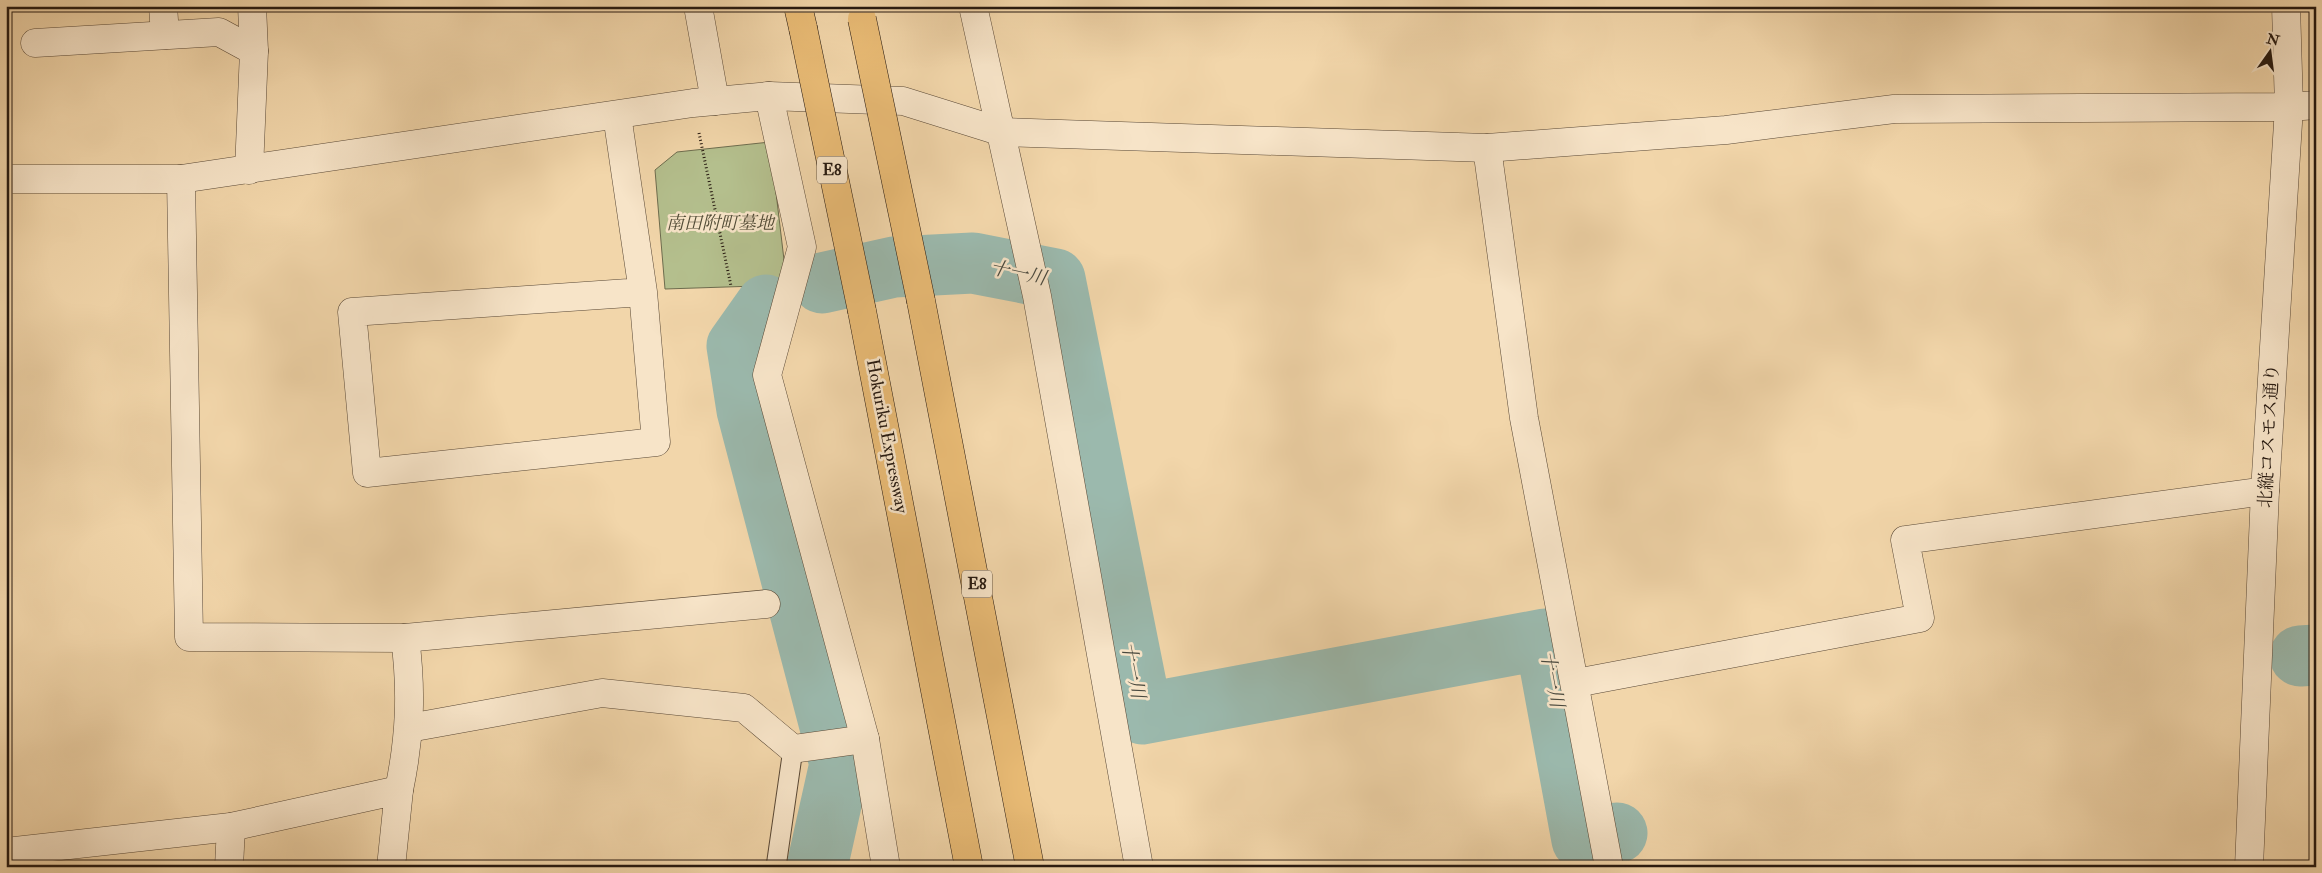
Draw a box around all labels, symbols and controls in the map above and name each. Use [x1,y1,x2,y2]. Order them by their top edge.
north arrow [2244,28,2294,78]
text: N [2264,30,2282,50]
road number: E8 [817,156,847,184]
park label: 南田附町墓地 [666,212,776,235]
water label: 十一川 [988,255,1050,291]
street label: Hokuriku Expressway [861,357,913,516]
street label: 北縦コスモス通り [2254,363,2284,509]
road number: E8 [962,570,992,598]
water label: 十一川 [1116,640,1151,702]
water label: 十一川 [1535,649,1570,711]

